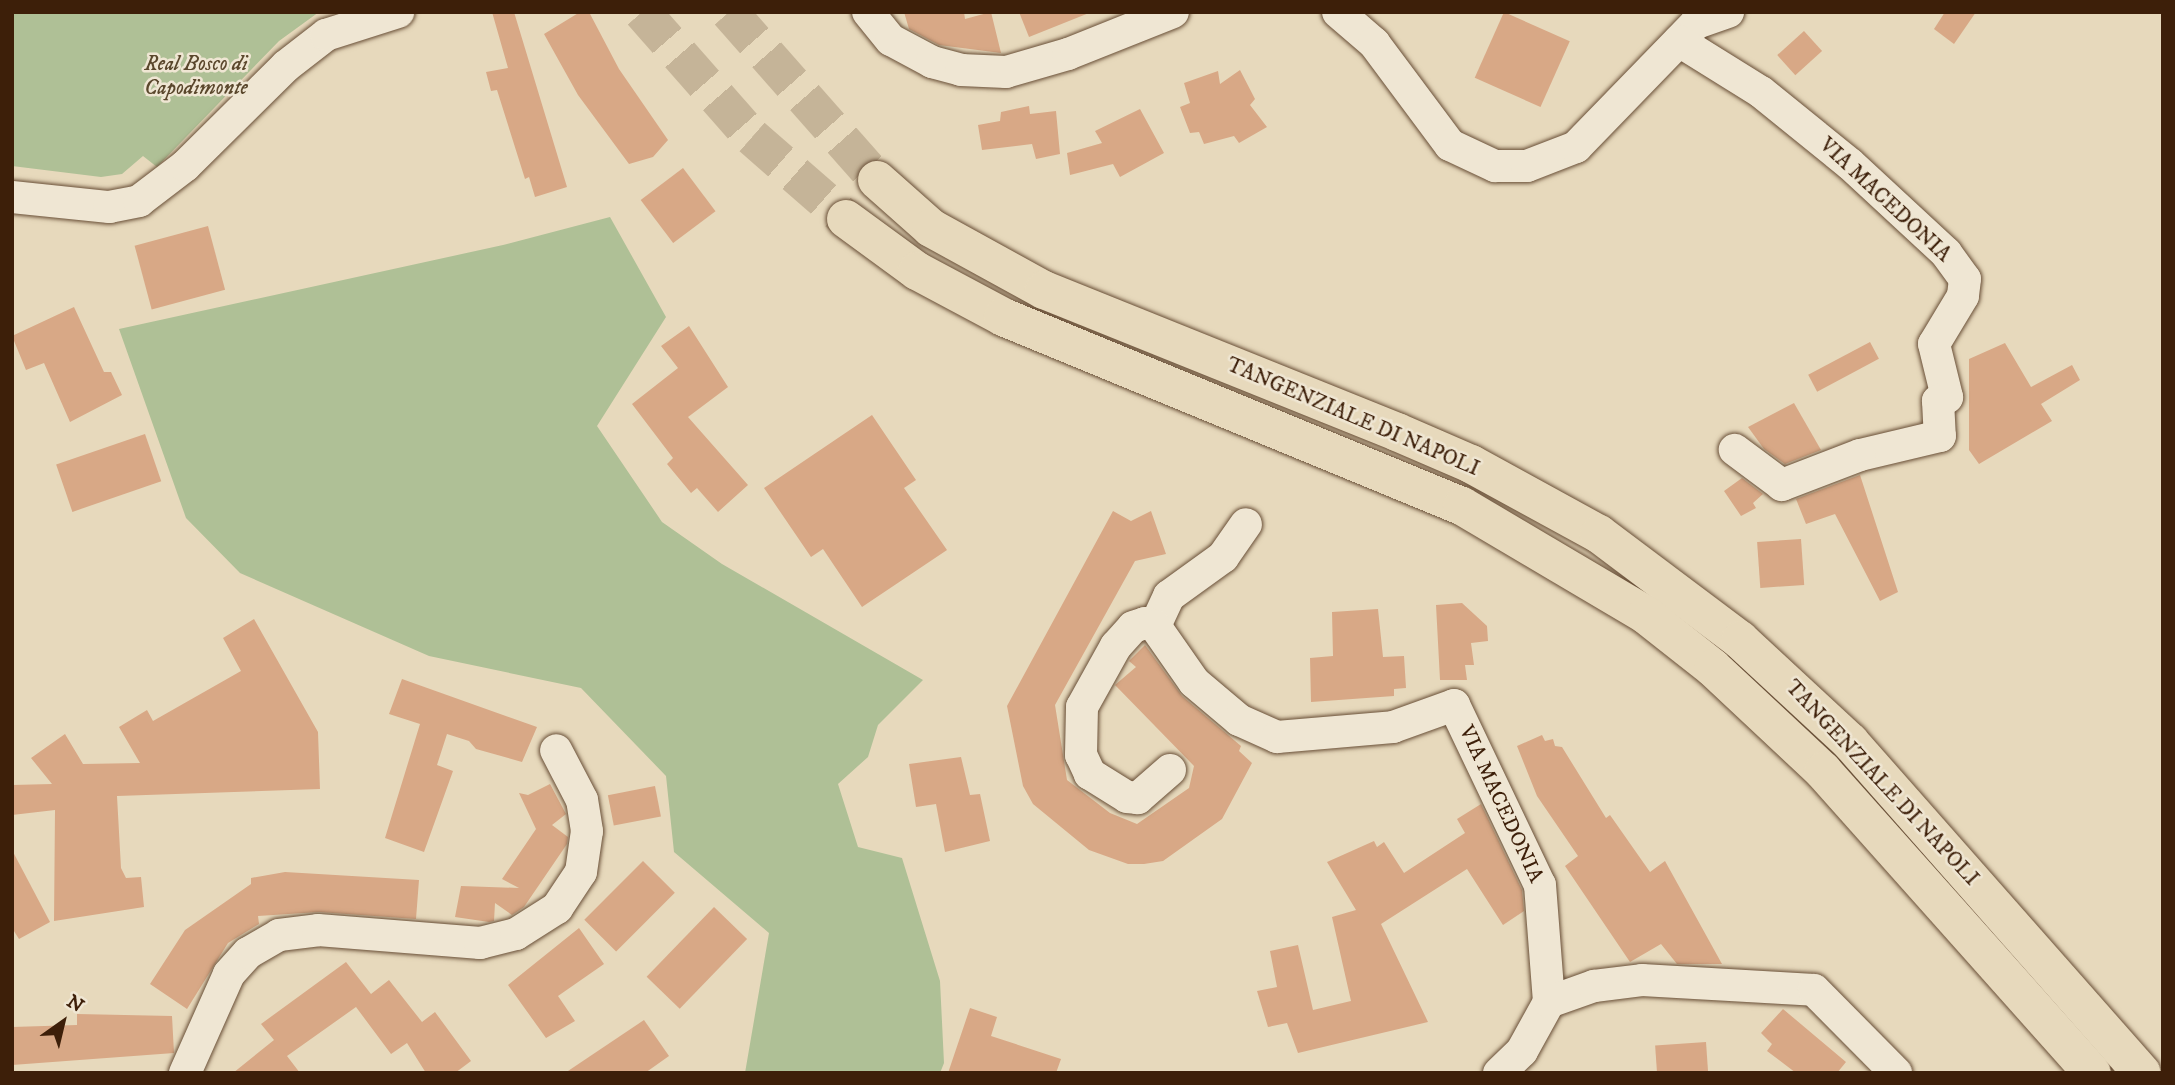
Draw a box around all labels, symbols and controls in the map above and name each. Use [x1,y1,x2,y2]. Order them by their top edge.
park label: Real Bosco di Capodimonte [144,51,248,101]
street label: VIA MACEDONIA [1814,133,1956,267]
street label: TANGENZIALE DI NAPOLI [1223,352,1483,482]
street label: TANGENZIALE DI NAPOLI [1780,675,1984,891]
street label: VIA MACEDONIA [1454,721,1548,887]
north arrow [28,987,98,1057]
text: N [62,990,88,1018]

